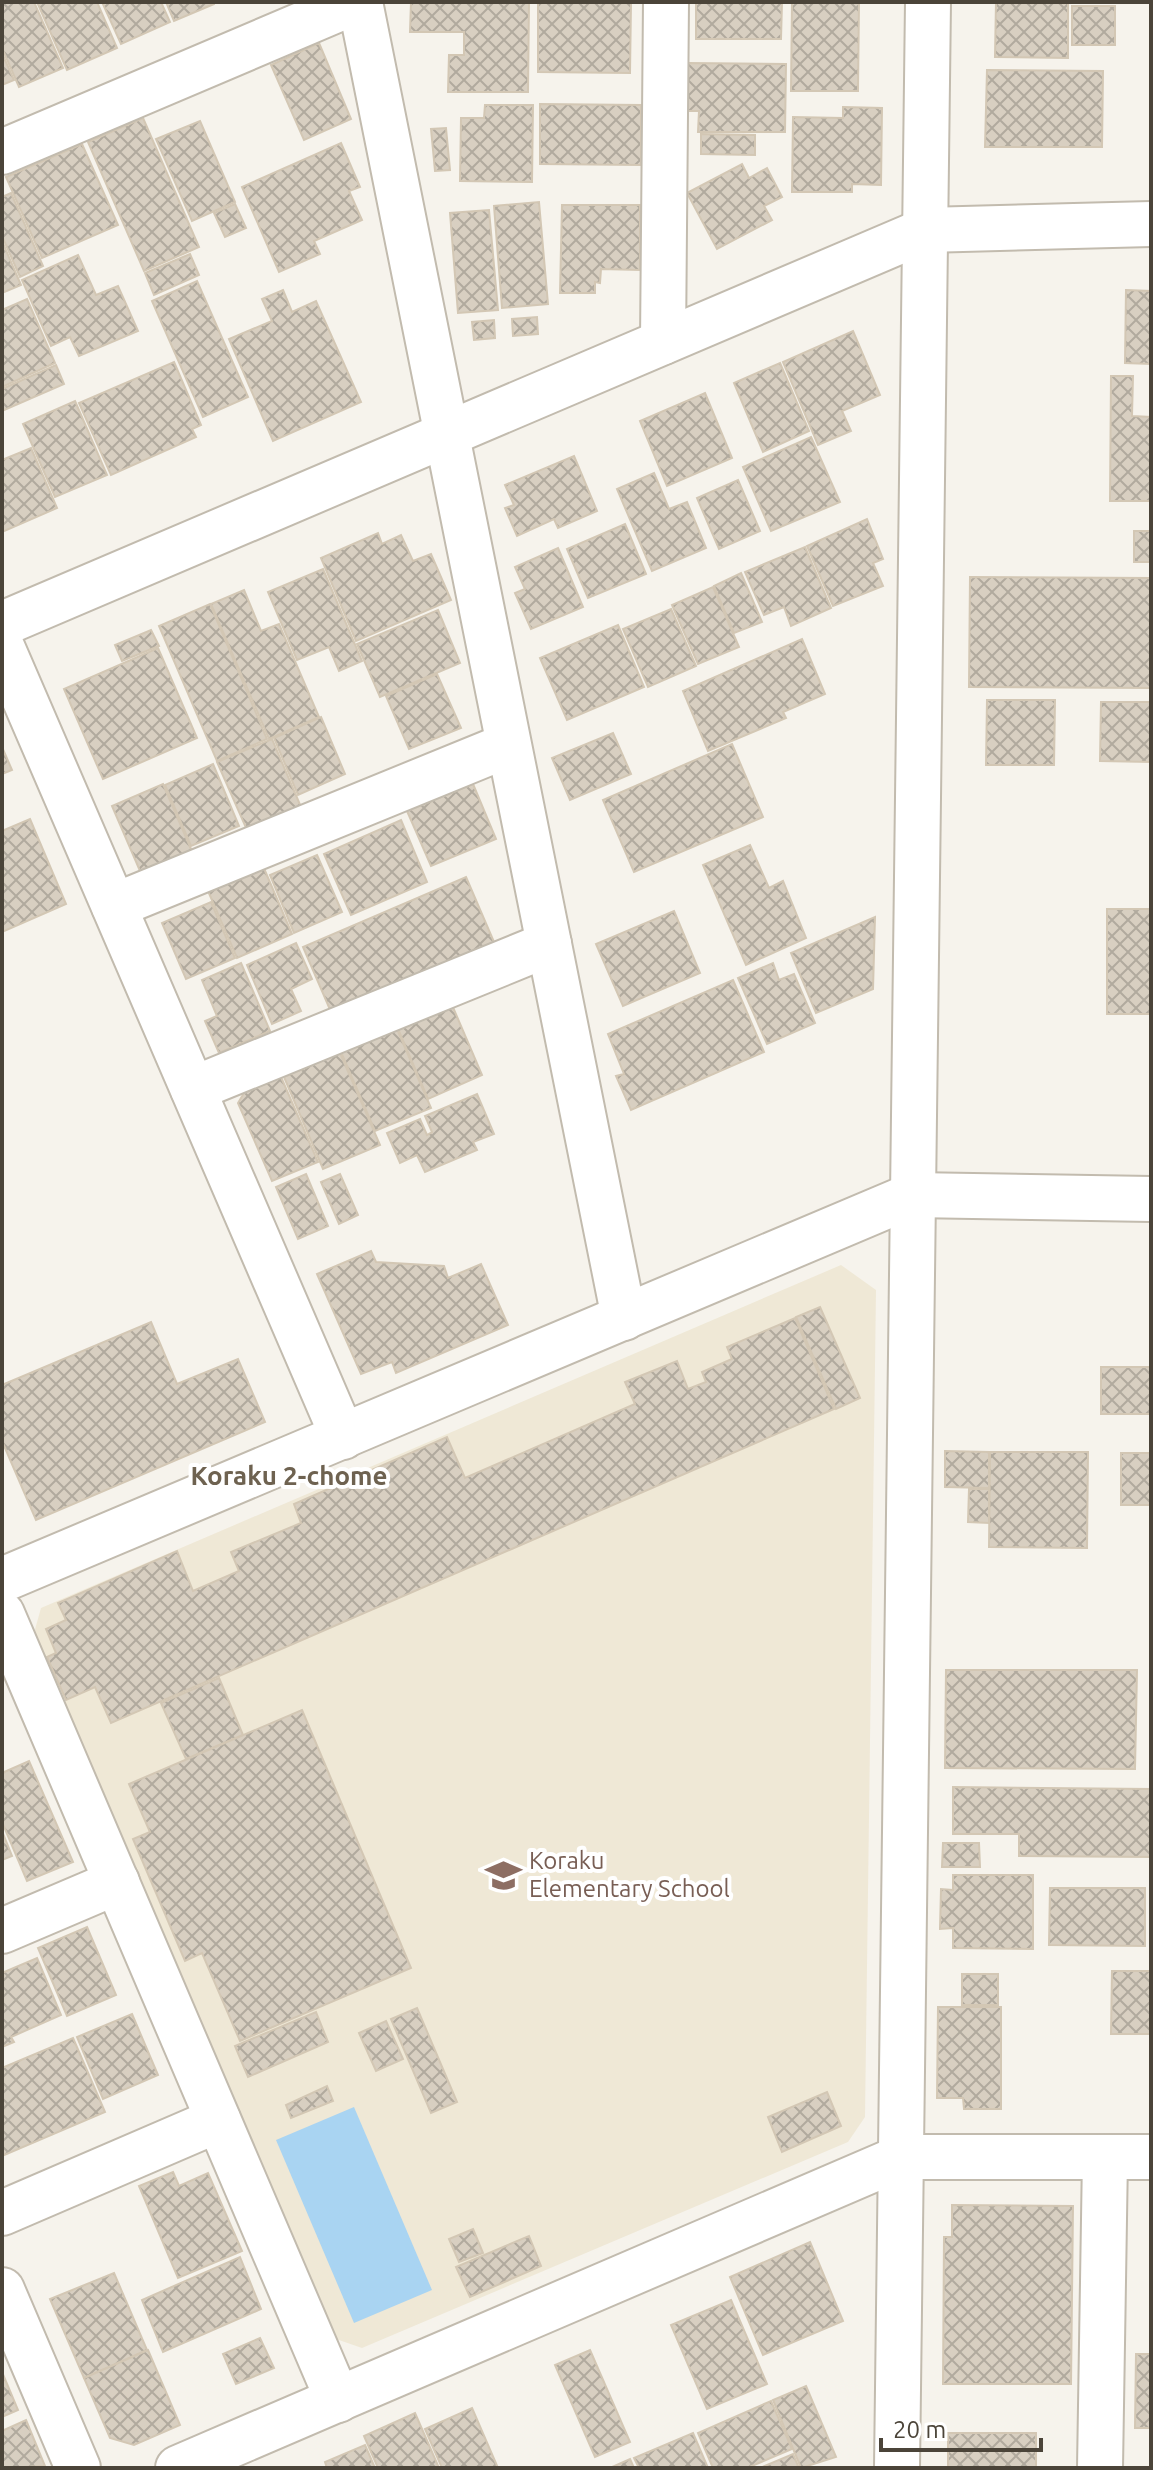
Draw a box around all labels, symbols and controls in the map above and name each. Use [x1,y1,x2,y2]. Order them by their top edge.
district label: Koraku 2-chome [191,1461,387,1490]
place label: Koraku Elementary School [529,1847,730,1902]
school or university icon: Koraku Elementary School [484,1856,522,1894]
scale bar [881,2402,1041,2452]
text: 20 m [893,2416,946,2443]

